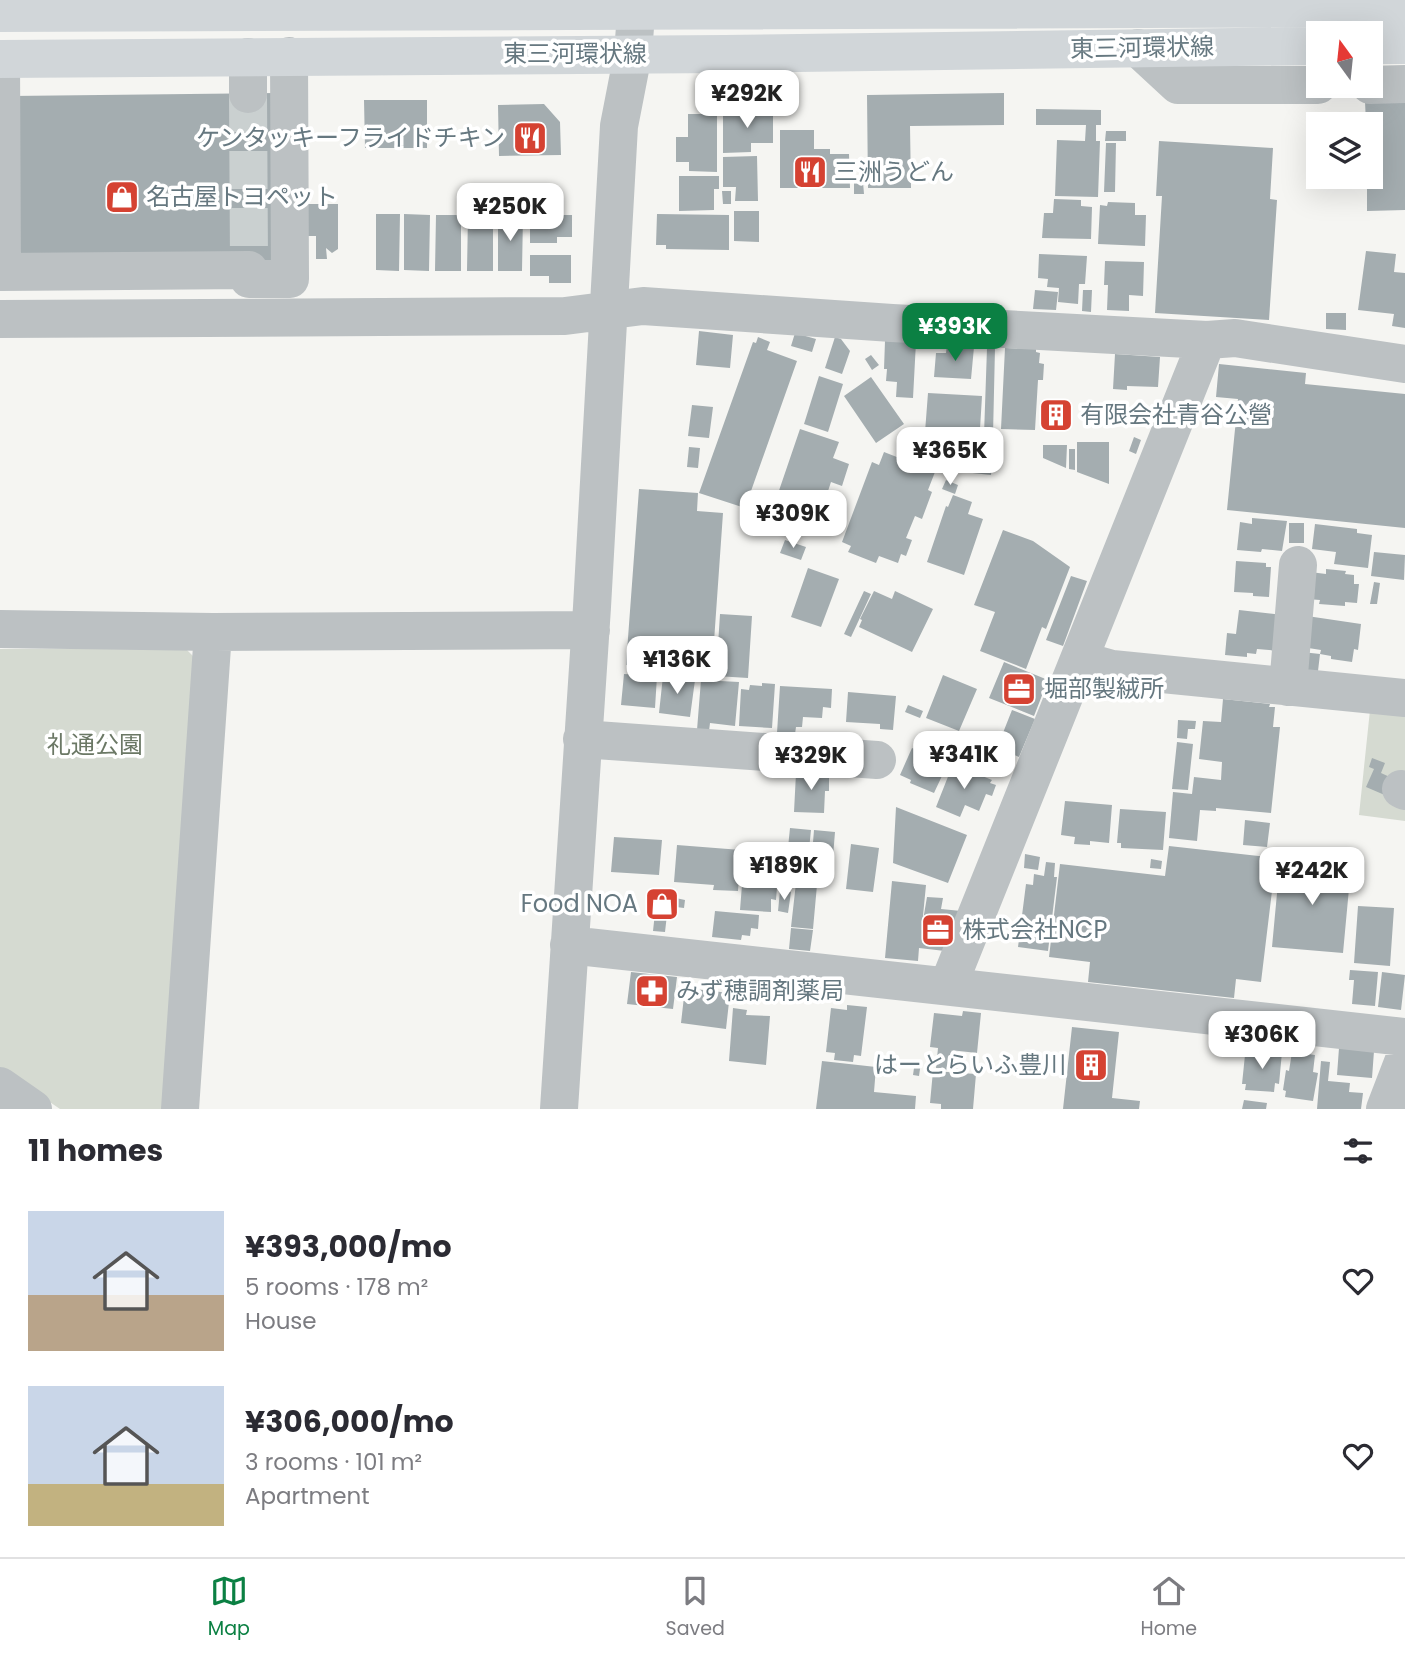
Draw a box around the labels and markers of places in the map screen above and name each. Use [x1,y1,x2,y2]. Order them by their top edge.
pin: ¥292K [698,71,796,130]
restaurant icon: ケンタッキーフライドチキン [511,119,549,157]
place label: ケンタッキーフライドチキン [196,121,505,154]
restaurant icon: 三洲うどん [791,153,829,191]
place label: 三洲うどん [834,155,954,188]
shop icon: 名古屋トヨペット [103,178,141,216]
place label: 名古屋トヨペット [146,180,338,213]
pin: ¥250K [461,184,559,243]
pin: ¥393K [906,304,1004,363]
building icon: 有限会社青谷公營 [1037,396,1075,434]
place label: 有限会社青谷公營 [1080,398,1272,431]
pin: ¥365K [901,428,999,487]
pin: ¥309K [744,490,842,550]
pin: ¥136K [628,636,726,696]
office icon: 堀部製絨所 [1000,670,1038,708]
place label: 堀部製絨所 [1044,672,1164,705]
pin: ¥329K [762,732,860,792]
pin: ¥341K [915,732,1013,791]
pin: ¥189K [735,842,833,902]
pin: ¥242K [1263,848,1361,907]
shop icon: Food NOA [643,885,681,923]
place label: Food NOA [521,887,638,920]
office icon: 株式会社NCP [919,911,957,949]
place label: 株式会社NCP [962,913,1107,946]
pharmacy icon: みず穂調剤薬局 [633,972,671,1010]
place label: みず穂調剤薬局 [676,974,844,1007]
pin: ¥306K [1213,1012,1311,1071]
building icon: はーとらいふ豊川 [1072,1046,1110,1084]
place label: はーとらいふ豊川 [874,1048,1066,1081]

